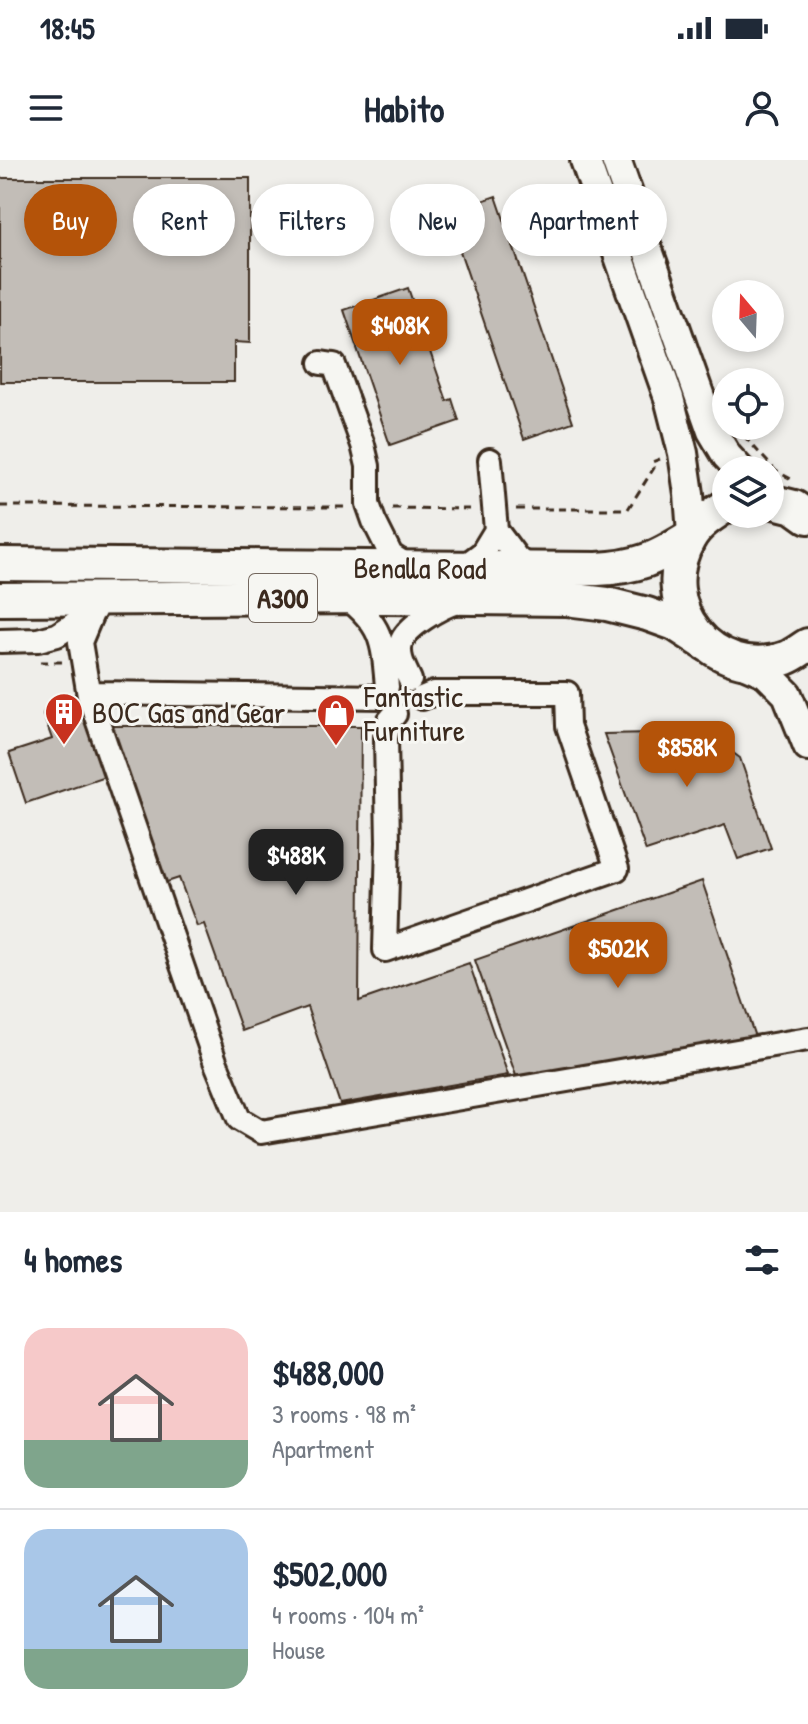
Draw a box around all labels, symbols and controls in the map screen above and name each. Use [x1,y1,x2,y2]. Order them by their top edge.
text: 18:45 [40,8,95,48]
text: Habito [364,84,444,133]
icon: menu [24,86,68,130]
icon: person [740,86,784,130]
chip: Buy [24,184,117,256]
chip: Rent [133,184,235,256]
chip: Filters [251,184,374,256]
chip: New [390,184,485,256]
chip: Apartment [501,184,667,256]
north arrow [712,280,784,352]
map controls [712,280,784,528]
pin: $408K [344,299,456,367]
text: $408K [370,307,430,342]
button: locate [712,368,784,440]
button: layers [712,456,784,528]
street label: Benalla Road [353,547,487,588]
road number: A300 [249,574,317,622]
place label: Fantastic Furniture [363,676,465,750]
building icon: BOC Gas and Gear [43,691,85,746]
place label: BOC Gas and Gear [92,692,286,732]
shop icon: Fantastic Furniture [315,692,357,747]
pin: $858K [631,721,743,789]
text: $858K [657,729,717,764]
pin: $488K [240,829,352,897]
text: $488K [266,837,326,872]
pin: $502K [562,922,674,990]
text: $502K [587,930,649,965]
text: 4 homes [24,1237,122,1283]
icon: filters [740,1238,784,1282]
text: $488,000 [272,1350,384,1396]
icon: home [88,1360,184,1456]
text: 3 rooms · 98 m² [272,1396,416,1431]
text: Apartment [272,1431,374,1466]
text: $502,000 [272,1551,387,1597]
icon: home [88,1561,184,1657]
text: 4 rooms · 104 m² [272,1597,424,1632]
text: House [272,1632,325,1667]

